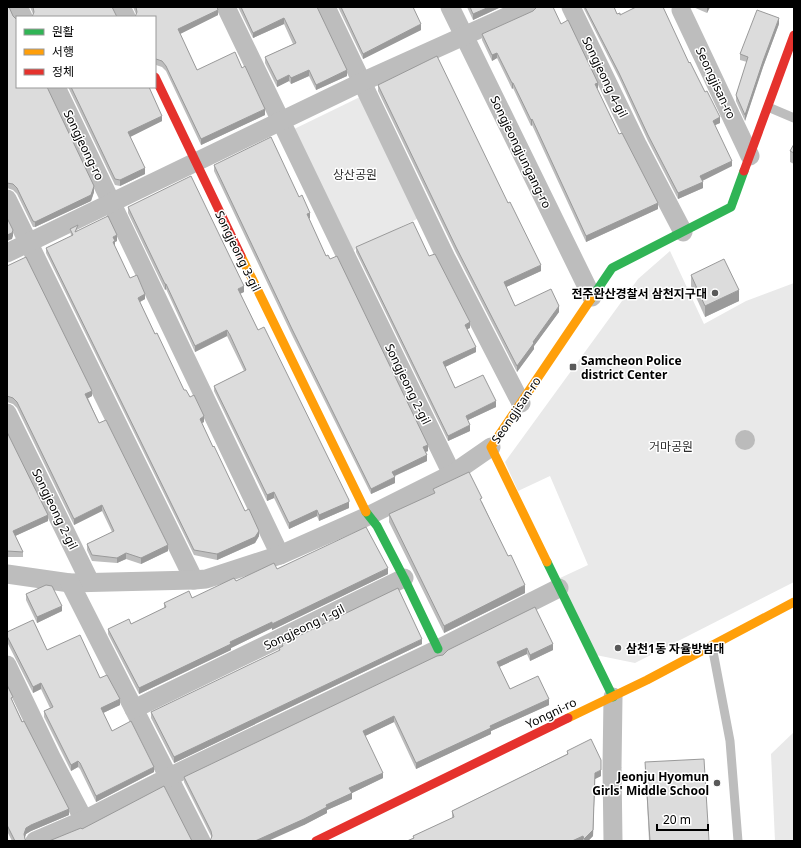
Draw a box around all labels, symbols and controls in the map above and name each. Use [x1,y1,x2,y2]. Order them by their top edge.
legend [16,16,156,88]
text: 원활 [52,23,74,40]
street label: Songjeong 4-gil [578,34,632,120]
text: 서행 [52,43,74,60]
street label: Seongjisan-ro [692,44,740,122]
text: 정체 [52,63,74,80]
street label: Songjeongjungang-ro [486,93,556,211]
street label: Songjeong-ro [60,107,108,183]
park label: 상산공원 [333,166,377,183]
street label: Songjeong 3-gil [211,208,265,294]
place label: 전주완산경찰서 삼천지구대 [571,285,707,302]
marker: 전주완산경찰서 삼천지구대 [710,288,720,298]
street label: Songjeong 2-gil [381,341,435,427]
place label: Samcheon Police district Center [581,352,682,383]
marker: Samcheon Police district Center [568,362,578,372]
street label: Seongjisan-ro [487,373,545,447]
park label: 거마공원 [649,438,693,455]
street label: Songjeong 2-gil [28,466,82,552]
street label: Songjeong 1-gil [261,600,347,654]
place label: 삼천1동 자율방범대 [626,640,724,657]
marker: 삼천1동 자율방범대 [613,643,623,653]
street label: Yongni-ro [523,693,579,733]
place label: Jeonju Hyomun Girls' Middle School [592,768,709,799]
marker: Jeonju Hyomun Girls' Middle School [712,778,722,788]
scale bar [657,806,708,832]
text: 20 m [663,811,691,828]

